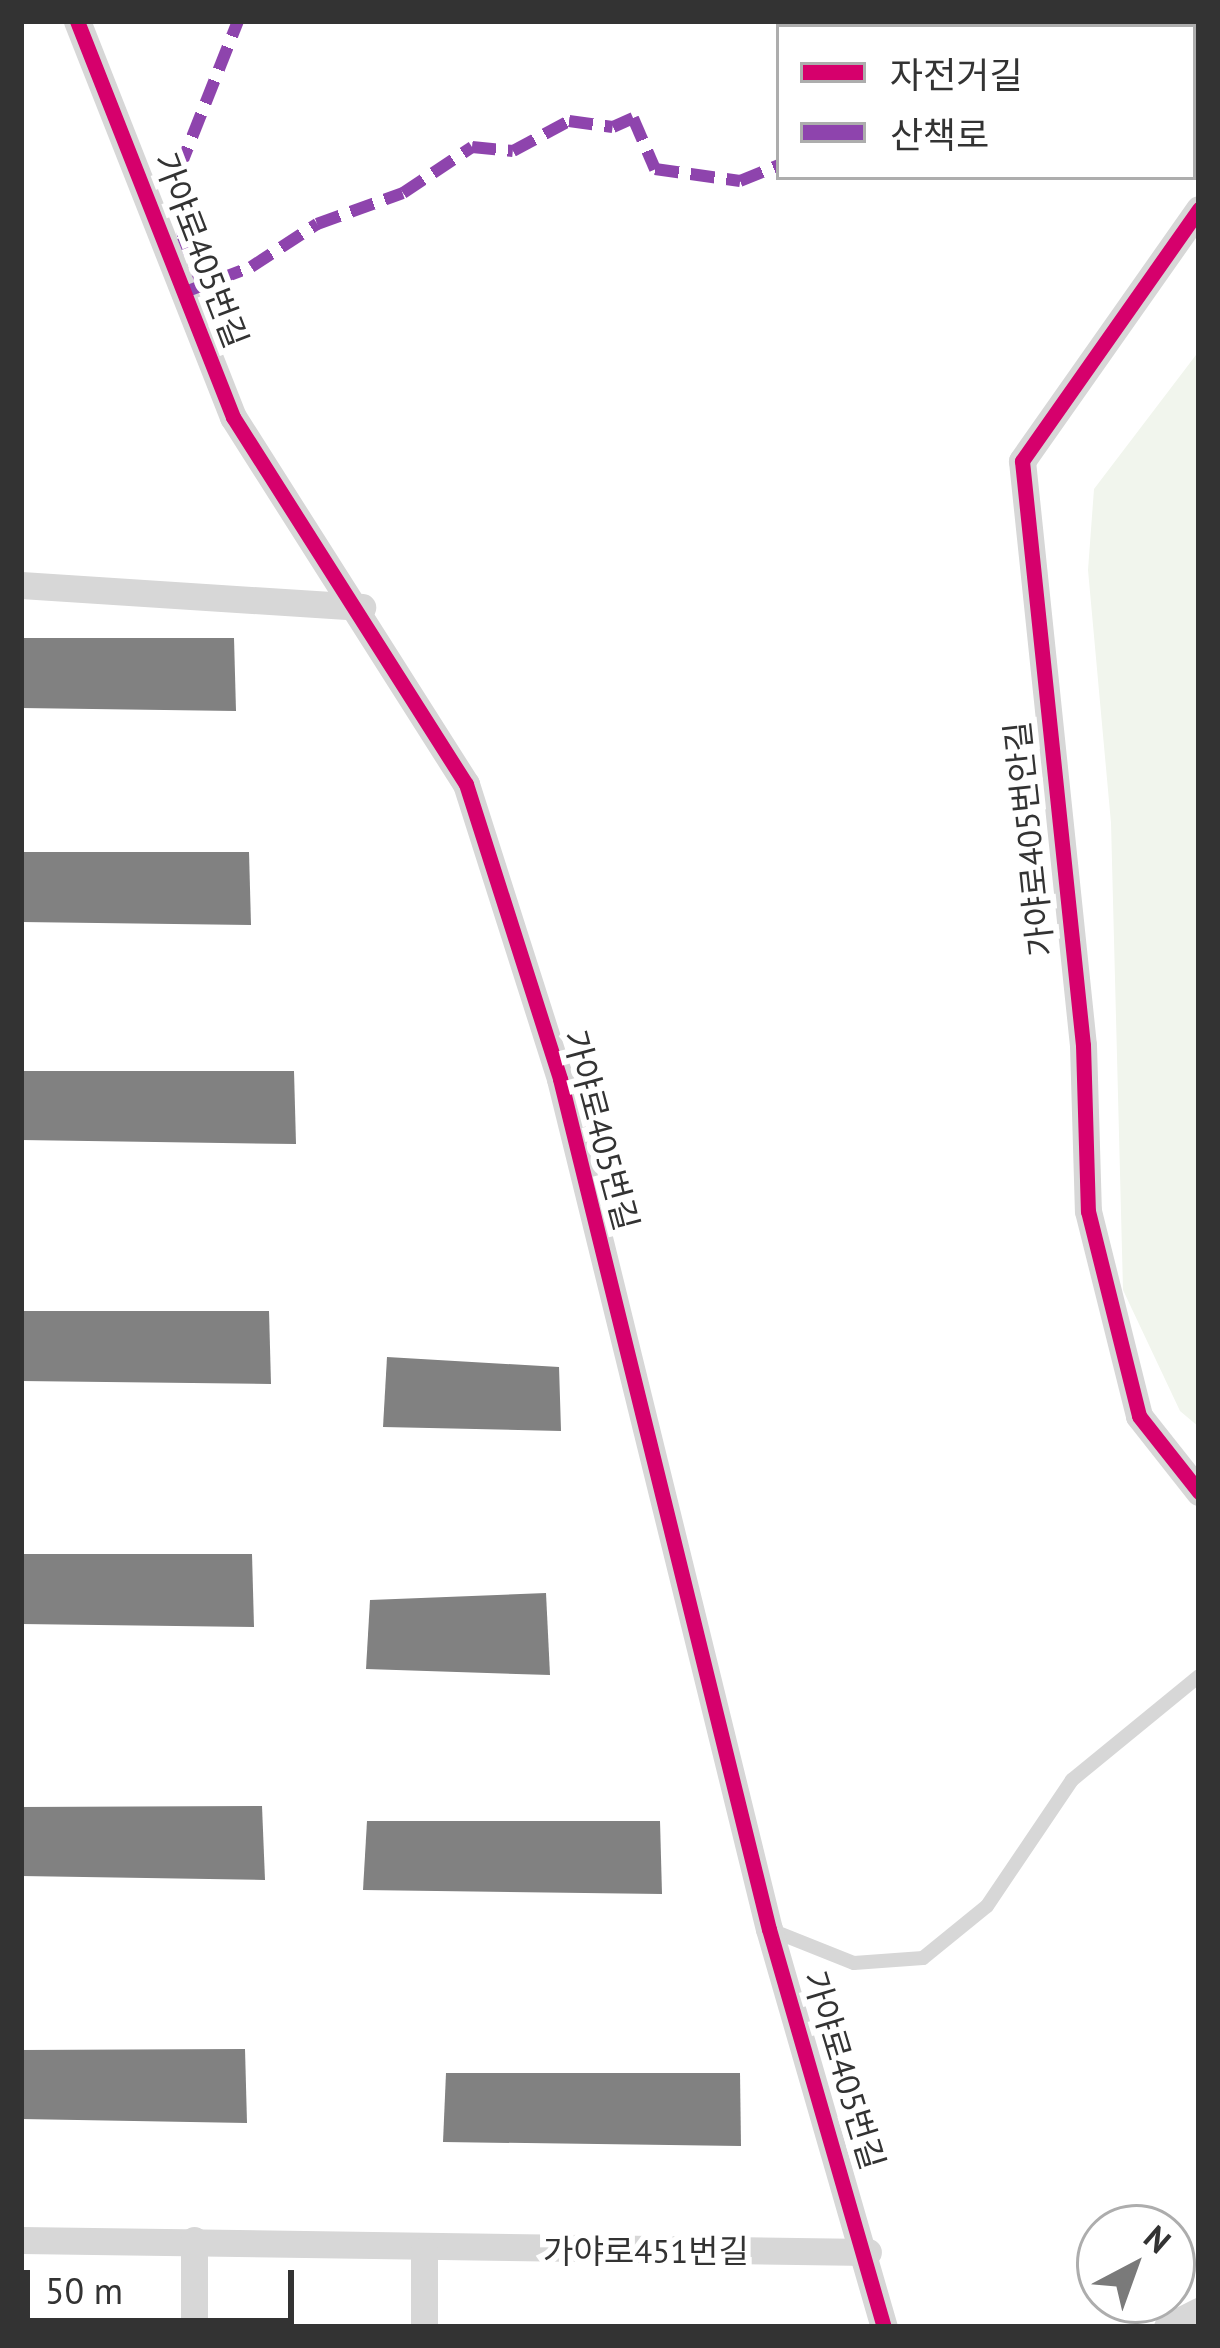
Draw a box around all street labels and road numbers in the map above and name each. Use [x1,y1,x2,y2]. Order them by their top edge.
street label: 가야로405번길 [146,147,256,353]
street label: 가야로405번안길 [997,720,1061,958]
street label: 가야로405번길 [555,1026,647,1234]
street label: 가야로405번길 [795,1966,893,2174]
street label: 가야로451번길 [543,2231,749,2271]

